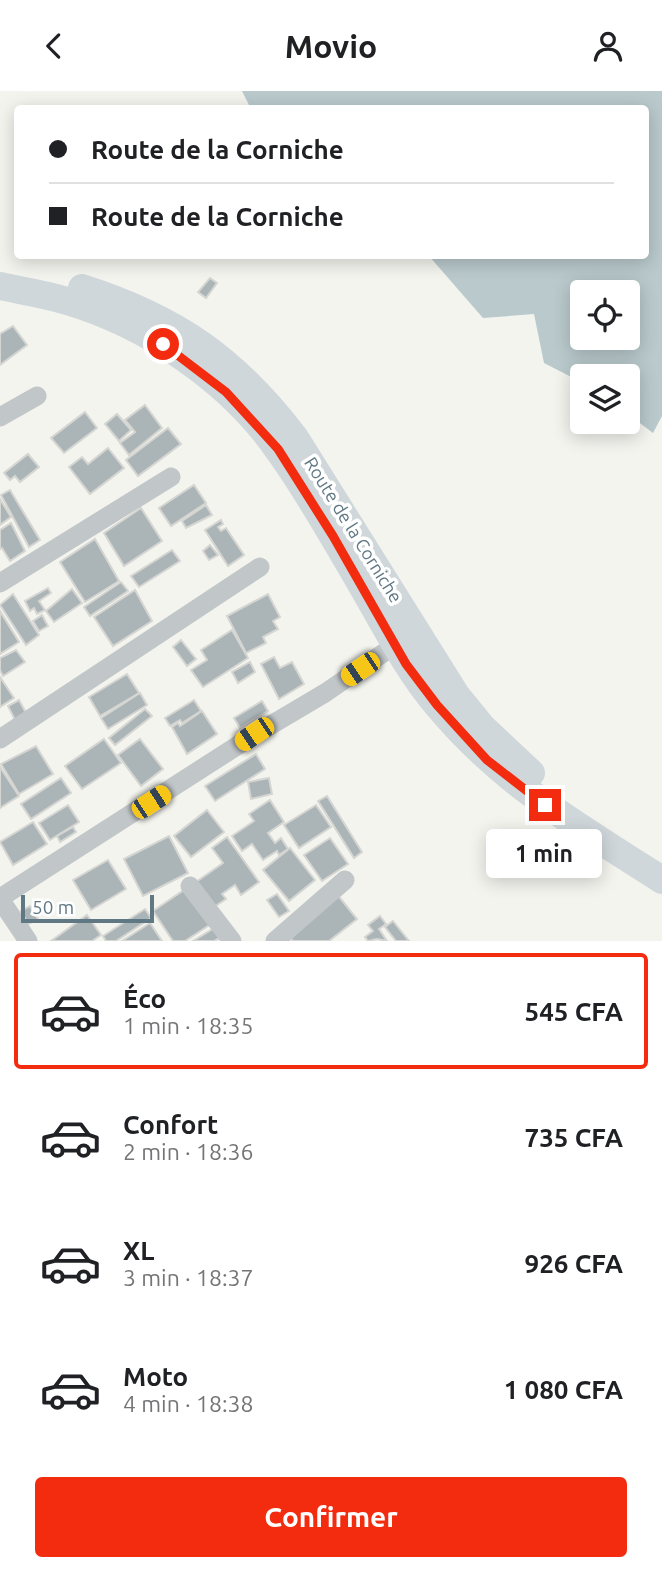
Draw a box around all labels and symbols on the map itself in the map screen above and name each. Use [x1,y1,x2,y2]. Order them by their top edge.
route start [147,328,179,360]
street label: Route de la Corniche [301,453,407,606]
car [337,649,384,689]
car [231,714,278,754]
car [128,782,175,822]
route end [529,789,561,821]
callout: 1 min [487,829,603,879]
scale bar [21,892,154,924]

